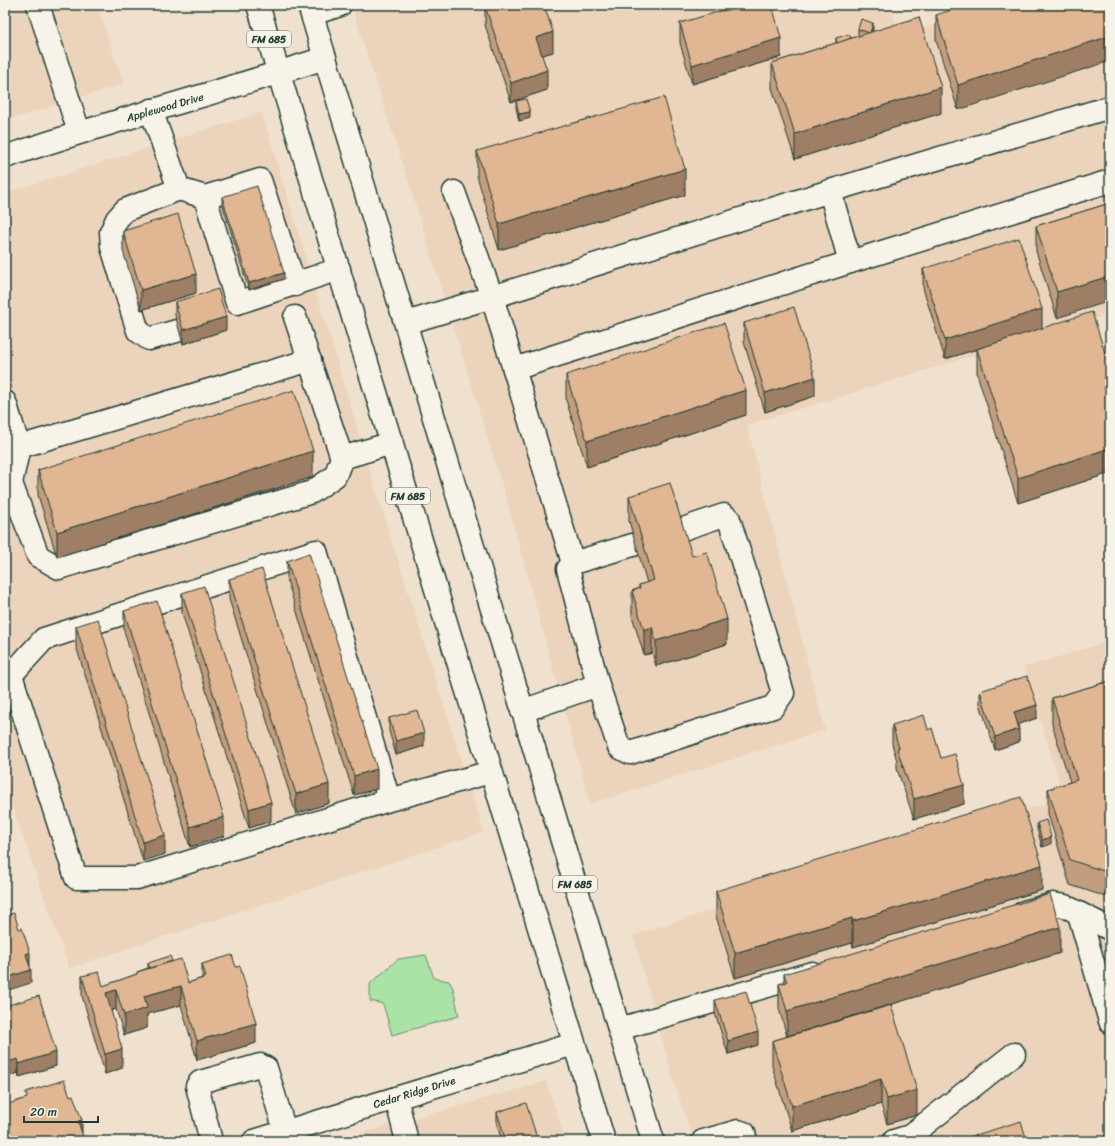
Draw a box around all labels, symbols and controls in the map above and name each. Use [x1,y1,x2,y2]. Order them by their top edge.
road number: FM 685 [247,31,291,47]
street label: Applewood Drive [123,87,206,128]
road number: FM 685 [386,488,430,504]
road number: FM 685 [553,876,597,892]
street label: Cedar Ridge Drive [371,1071,458,1114]
scale bar [24,1098,98,1124]
text: 20 m [30,1101,57,1123]

